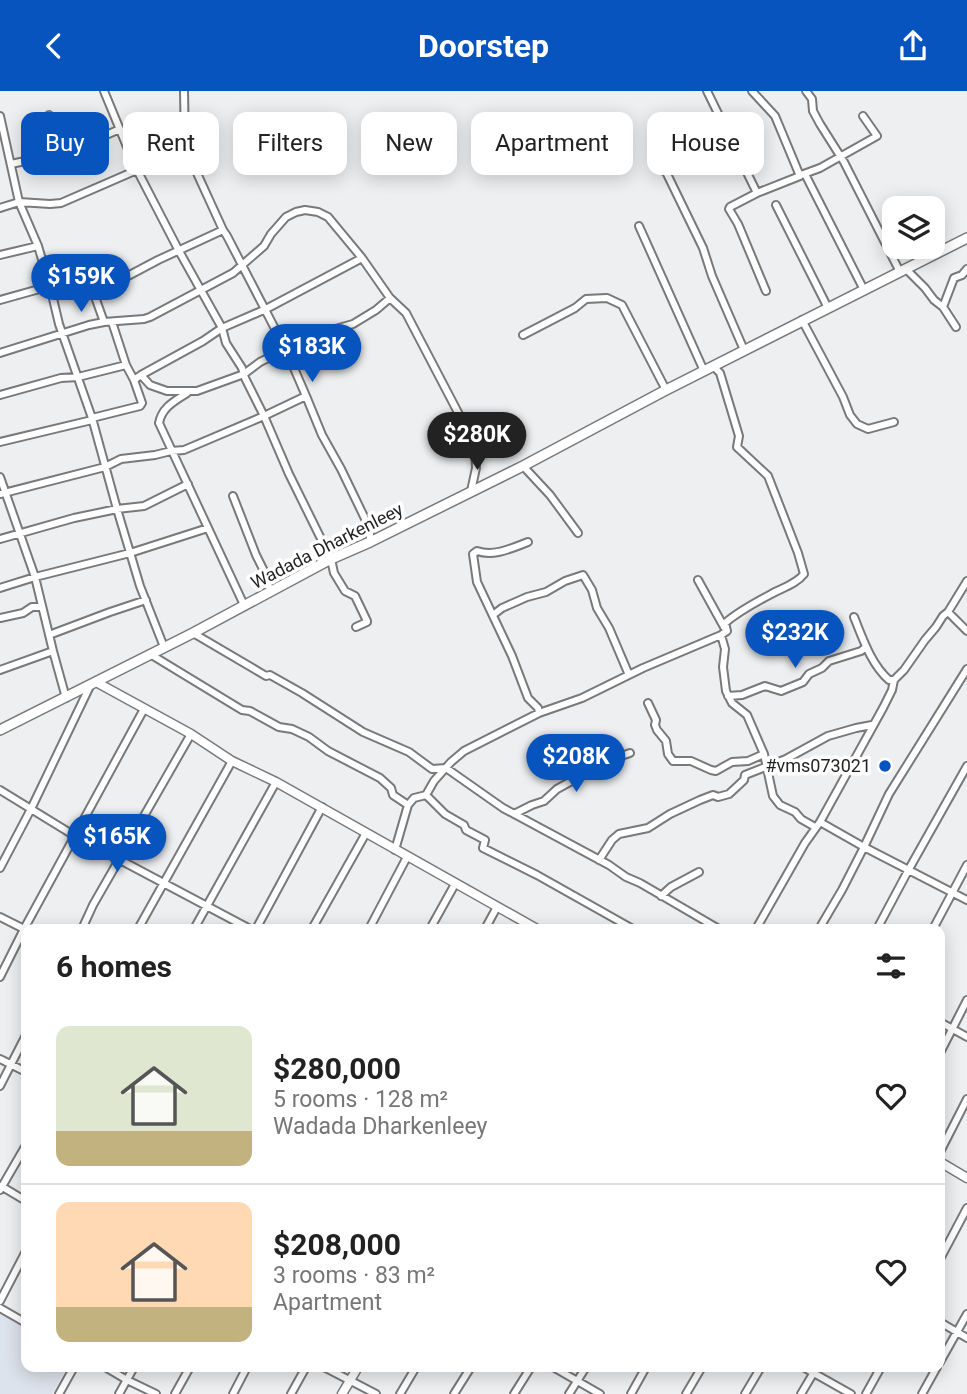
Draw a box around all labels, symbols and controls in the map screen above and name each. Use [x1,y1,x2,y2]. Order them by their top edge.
icon: back [35,27,73,65]
text: Doorstep [418,27,549,65]
icon: share [894,27,932,65]
chip: Buy [21,112,109,175]
chip: Rent [123,112,219,175]
chip: Filters [233,112,347,175]
chip: New [361,112,457,175]
chip: Apartment [471,112,633,175]
chip: House [647,112,764,175]
map controls [882,196,945,259]
button: layers [882,196,945,259]
pin: $159K [32,255,130,314]
text: $159K [47,263,115,290]
pin: $183K [263,324,361,384]
text: $183K [278,333,346,360]
pin: $280K [428,413,526,472]
text: $280K [443,421,511,448]
street label: Wadada Dharkenleey [247,498,407,593]
pin: $232K [746,611,844,670]
text: $232K [761,619,829,646]
pin: $208K [527,735,625,794]
text: $208K [542,743,610,770]
place label: #vms073021 [765,755,871,776]
marker: #vms073021 [877,758,893,774]
pin: $165K [68,815,166,874]
text: $165K [83,823,151,850]
icon: filters [872,947,910,985]
text: 6 homes [56,949,172,984]
text: $280,000 [273,1051,401,1086]
icon: home [112,1054,196,1138]
icon: heart [872,1077,910,1115]
text: 5 rooms · 128 m² [273,1086,448,1113]
text: Wadada Dharkenleey [273,1113,487,1140]
text: $208,000 [273,1227,401,1262]
icon: home [112,1230,196,1314]
icon: heart [872,1253,910,1291]
text: 3 rooms · 83 m² [273,1262,435,1289]
text: Apartment [273,1289,382,1316]

